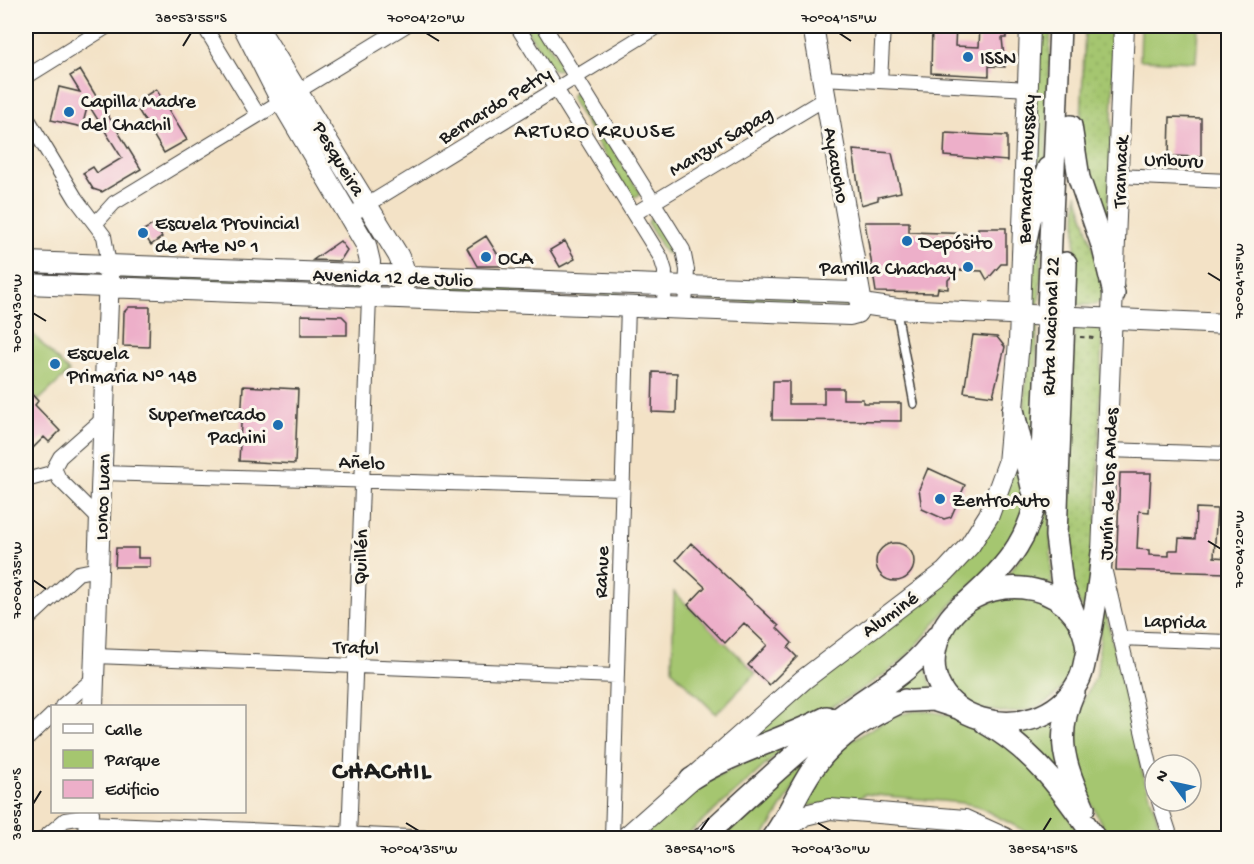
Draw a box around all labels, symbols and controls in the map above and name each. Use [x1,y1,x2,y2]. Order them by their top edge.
text: 38°53'55"S [154,10,227,28]
text: 70°04'20"W [386,10,465,28]
text: 70°04'15"W [800,10,877,28]
place label: ISSN [980,49,1016,72]
marker: ISSN [961,50,975,64]
street label: Bernardo Petry [434,63,557,151]
place label: Capilla Madre del Chachil [81,92,197,138]
street label: Bernardo Houssay [1014,94,1043,245]
street label: Manzur Sapag [666,103,778,183]
marker: Capilla Madre del Chachil [62,105,76,119]
street label: Pesqueira [305,117,369,202]
district label: ARTURO KRUUSE [514,121,676,146]
street label: Ayacucho [817,126,853,205]
street label: Trannack [1110,134,1135,209]
street label: Uriburu [1144,150,1205,175]
place label: Escuela Provincial de Arte N° 1 [155,214,299,260]
marker: Escuela Provincial de Arte N° 1 [136,226,150,240]
place label: Depósito [917,233,993,256]
marker: Depósito [900,234,914,248]
text: 70°04'15"W [1231,243,1249,320]
place label: OCA [498,249,534,272]
marker: OCA [479,250,493,264]
street label: Ruta Nacional 22 [1039,256,1066,396]
place label: Parrilla Chachay [819,259,956,282]
marker: Parrilla Chachay [961,260,975,274]
street label: Avenida 12 de Julio [312,265,474,294]
text: 70°04'30"W [9,274,27,353]
place label: Escuela Primaria N° 148 [66,344,197,390]
marker: Escuela Primaria N° 148 [48,357,62,371]
place label: Supermercado Pachini [148,405,266,451]
street label: Junín de los Andes [1096,407,1125,561]
marker: Supermercado Pachini [271,418,285,432]
street label: Añelo [338,452,385,477]
street label: Lonco Luan [91,453,118,541]
place label: ZentroAuto [952,491,1050,514]
marker: ZentroAuto [933,492,947,506]
text: 70°04'20"W [1231,510,1249,589]
street label: Quillén [350,528,375,585]
text: 70°04'35"W [9,541,27,620]
street label: Rahue [591,545,616,599]
street label: Aluminé [858,587,924,644]
street label: Laprida [1143,611,1207,636]
street label: Traful [332,637,379,662]
legend [51,705,246,813]
text: Calle [105,721,143,742]
text: Parque [104,751,161,772]
north arrow [1143,753,1203,813]
district label: CHACHIL [332,758,432,789]
text: N [1153,767,1174,786]
text: 38°54'00"S [9,768,27,841]
text: Edificio [105,781,159,802]
text: 70°04'35"W [379,841,458,859]
text: 38°54'10"S [664,841,735,859]
text: 70°04'30"W [791,841,870,859]
text: 38°54'15"S [1008,841,1077,859]

